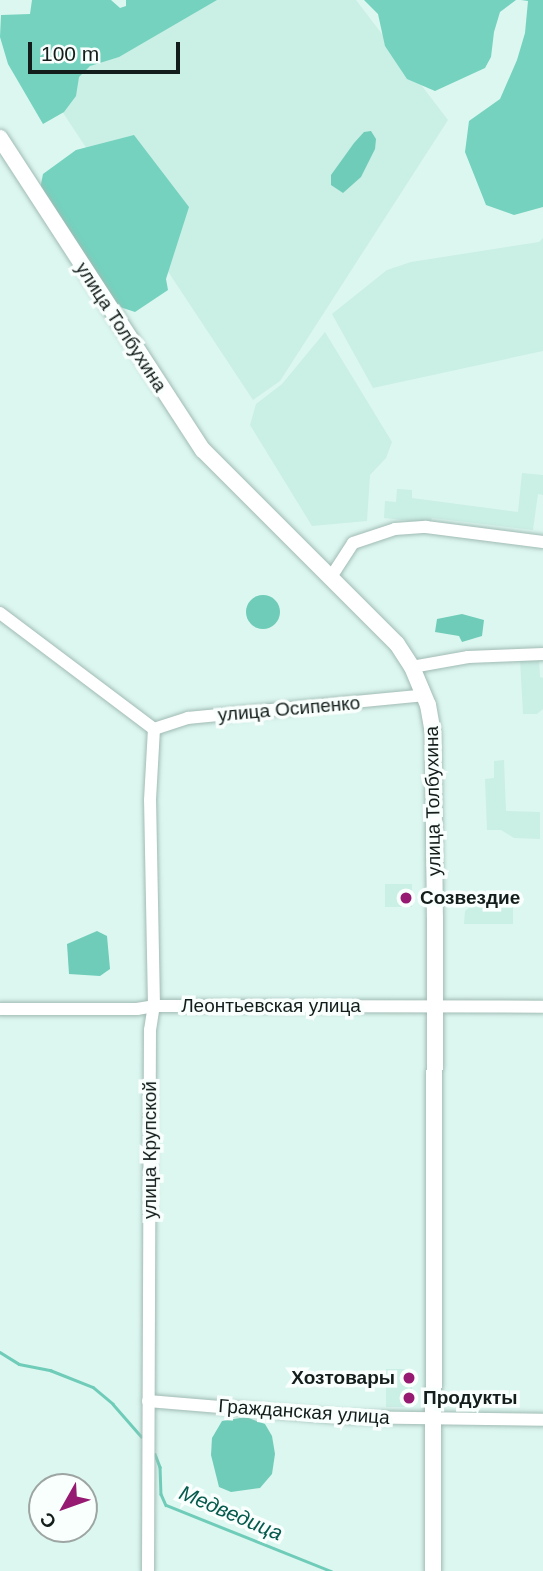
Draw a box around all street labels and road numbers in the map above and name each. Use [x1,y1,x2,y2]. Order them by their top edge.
street label: улица Толбухина [71,258,171,396]
street label: улица Осипенко [217,691,361,727]
street label: улица Толбухина [420,726,446,876]
street label: Леонтьевская улица [181,995,361,1017]
street label: улица Крупской [139,1081,161,1219]
street label: Гражданская улица [218,1395,390,1429]

